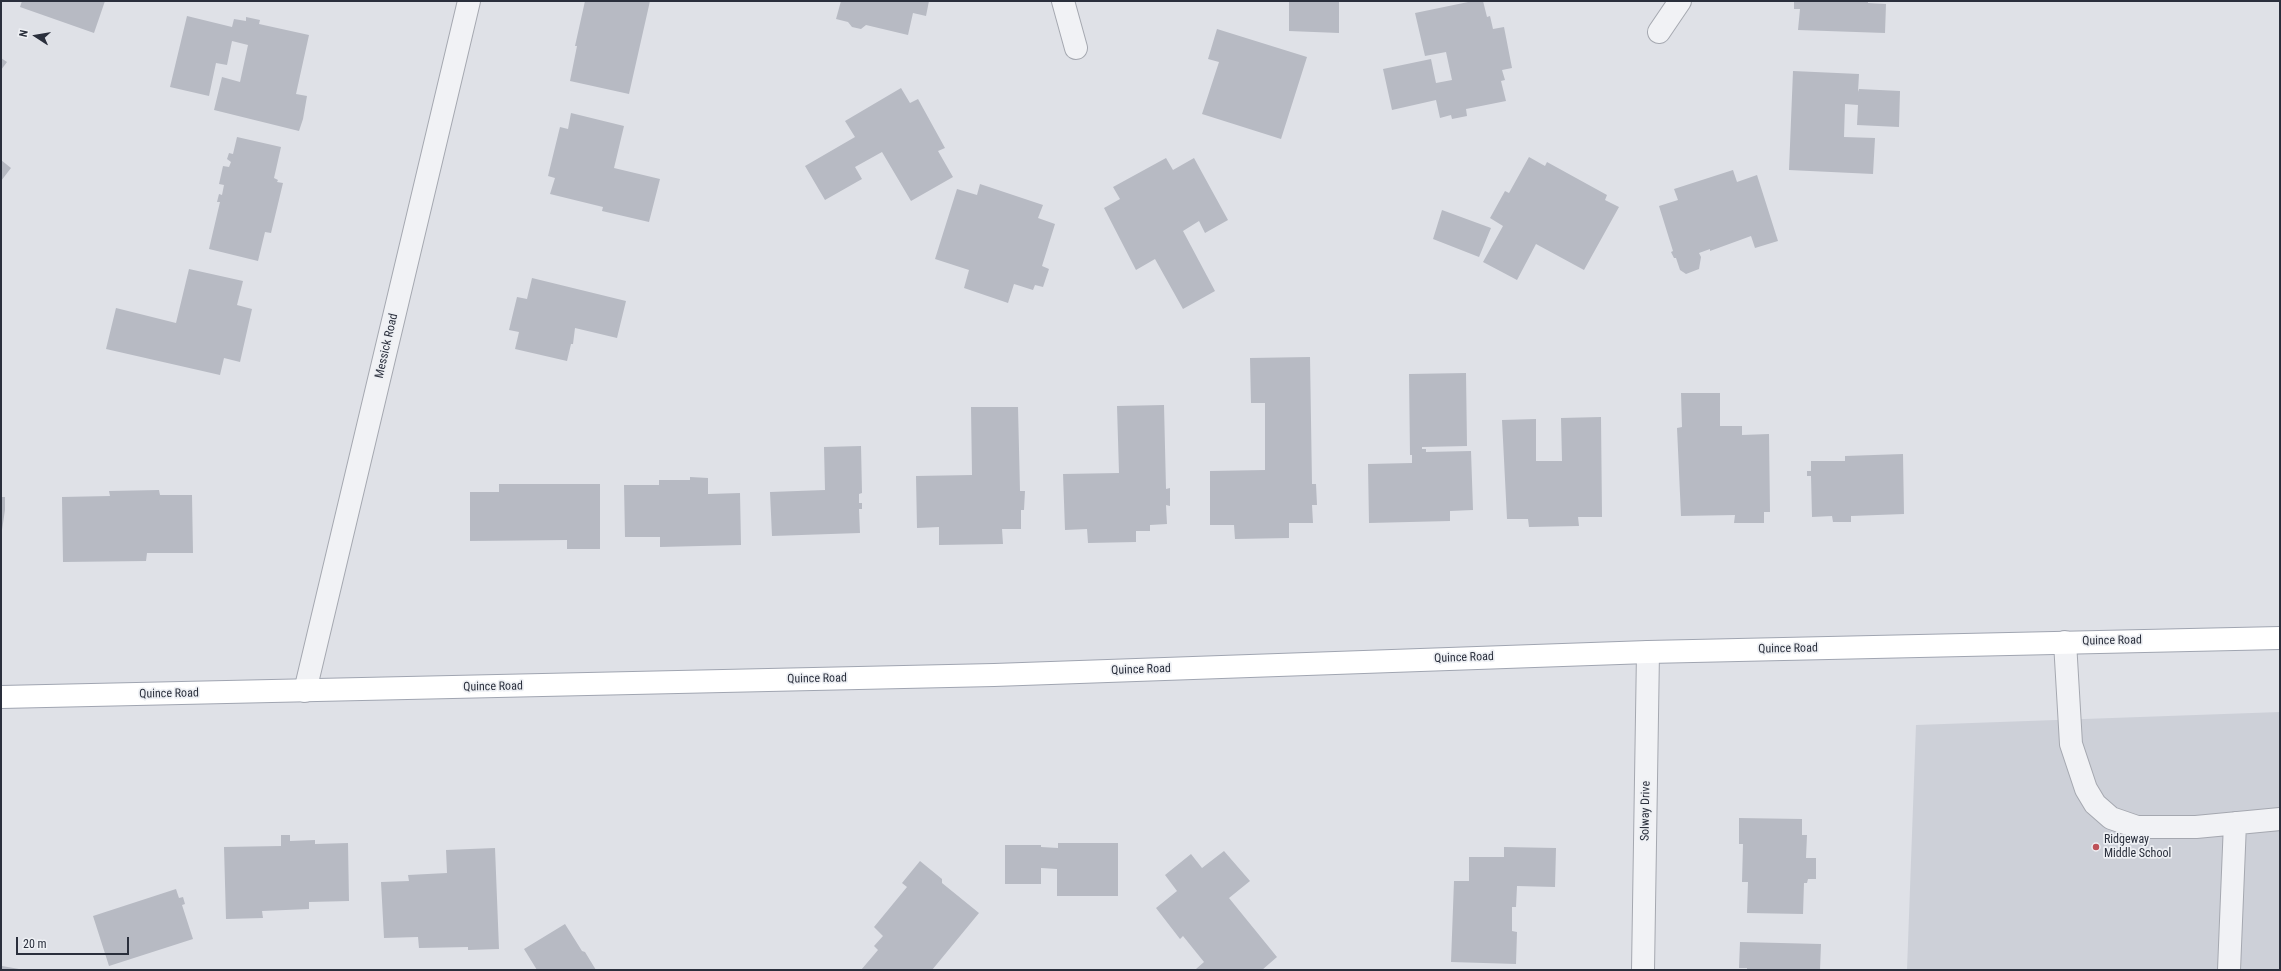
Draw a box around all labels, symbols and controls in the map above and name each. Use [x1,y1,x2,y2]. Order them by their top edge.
north arrow [16,16,56,56]
text: N [17,29,31,38]
street label: Messick Road [373,312,401,380]
street label: Quince Road [2082,633,2142,649]
street label: Quince Road [1758,641,1818,657]
street label: Quince Road [1434,650,1494,666]
street label: Quince Road [1111,662,1171,678]
street label: Quince Road [787,671,847,687]
street label: Quince Road [463,679,523,695]
street label: Quince Road [139,686,199,702]
street label: Solway Drive [1638,781,1654,841]
place label: Ridgeway Middle School [2104,833,2171,861]
marker: Ridgeway Middle School [2091,842,2101,852]
scale bar [18,929,131,955]
text: 20 m [23,937,47,951]

